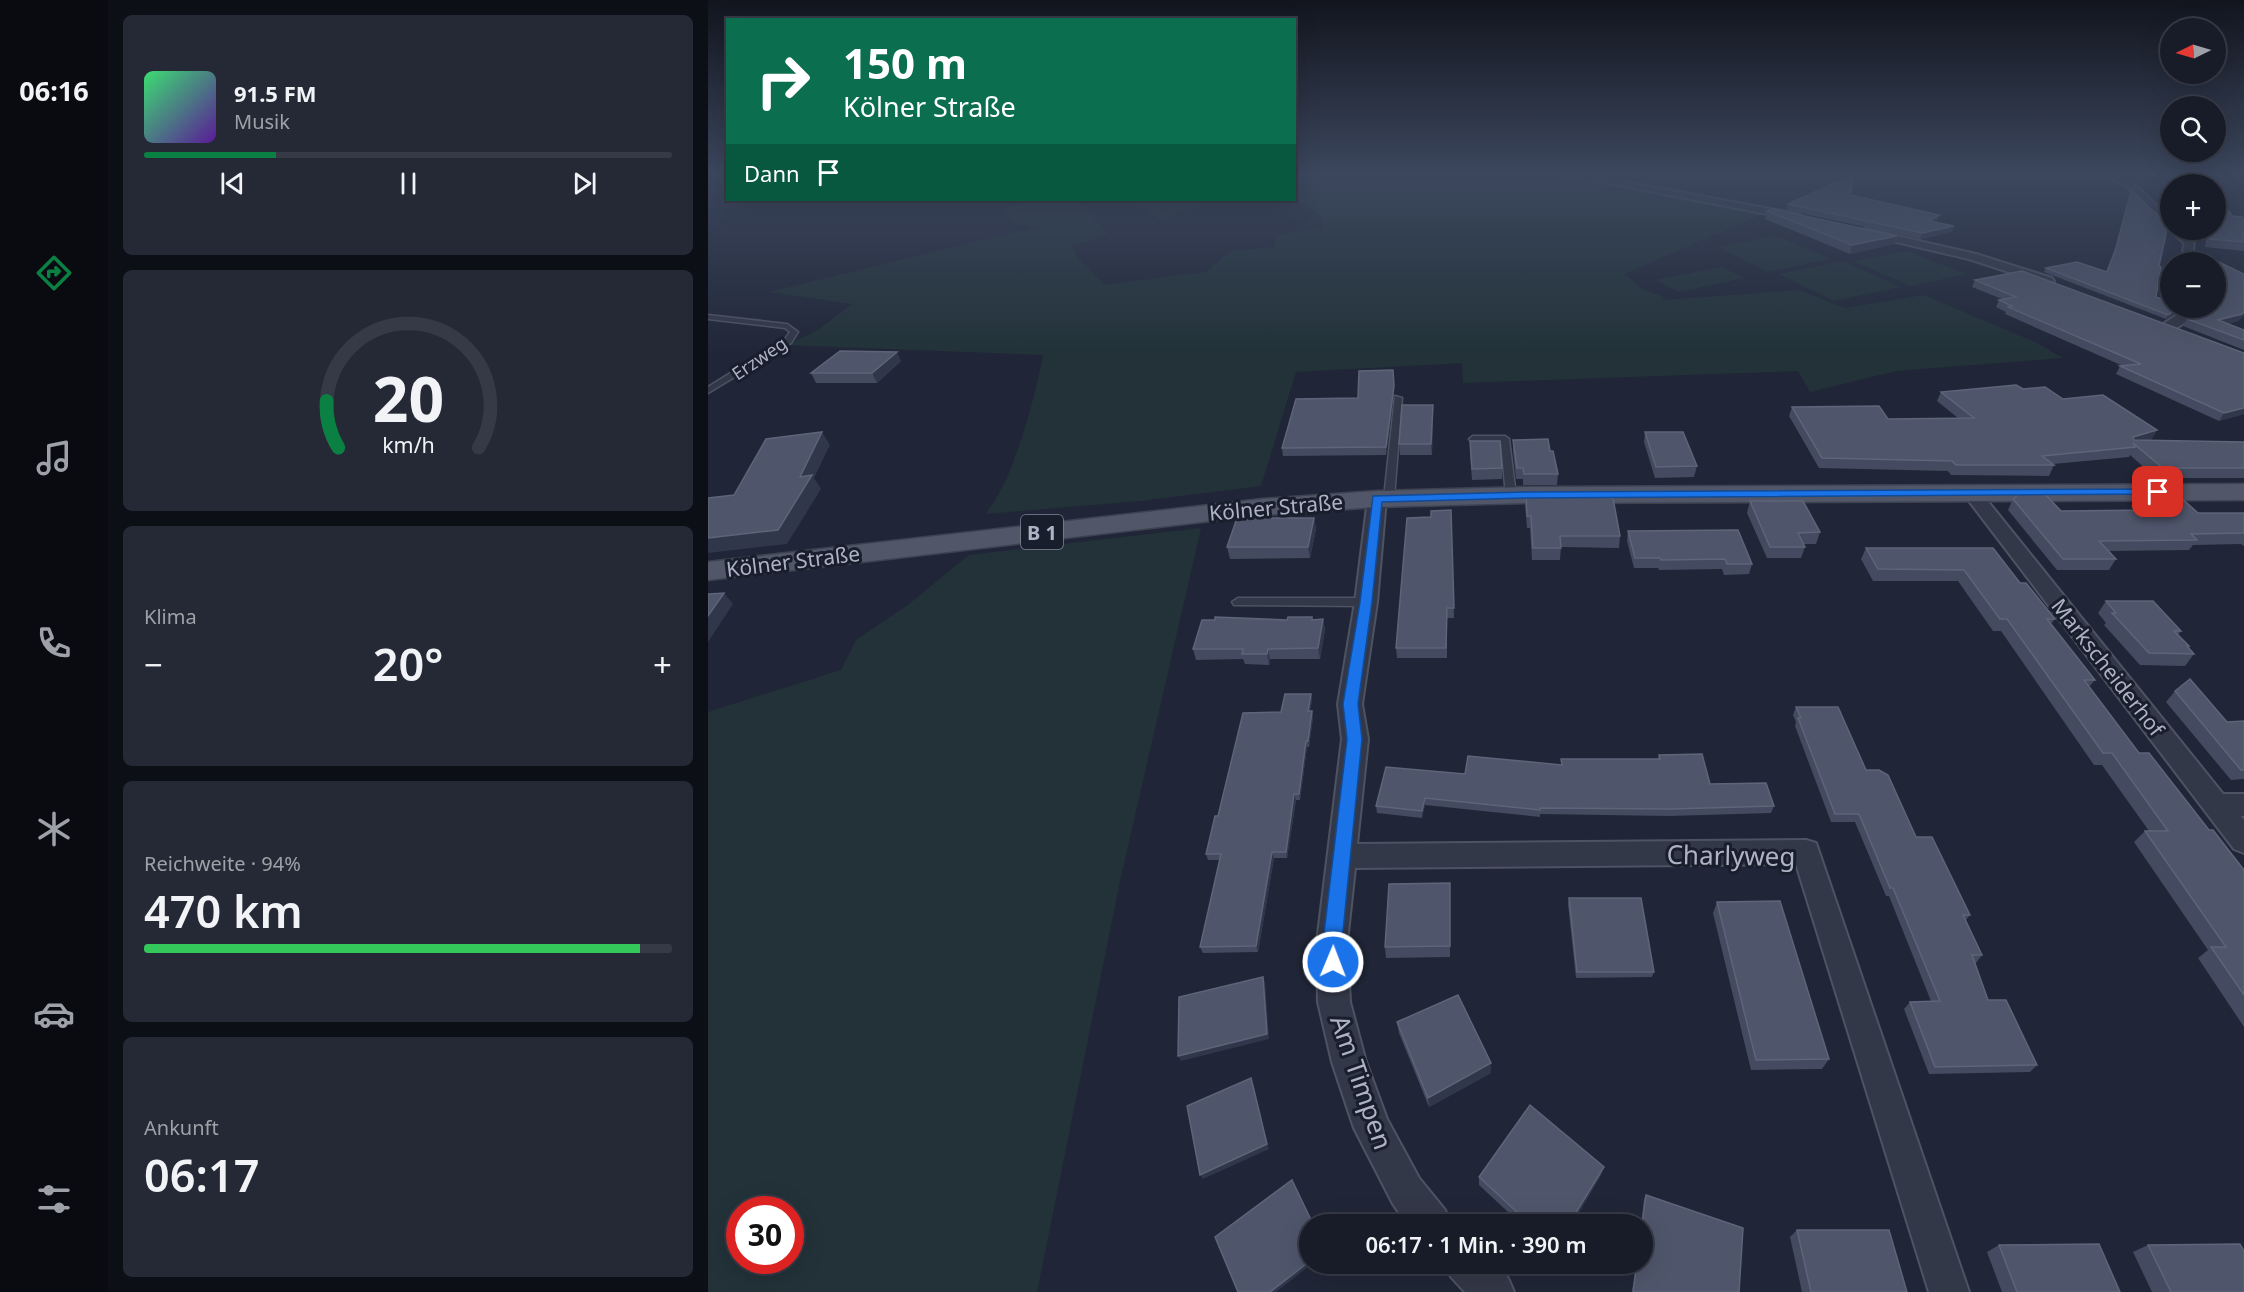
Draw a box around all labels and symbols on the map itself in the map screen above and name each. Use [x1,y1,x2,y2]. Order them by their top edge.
north arrow [2160,18,2226,84]
street label: Erzweg [727,331,791,385]
pin [2132,466,2183,517]
street label: Kölner Straße [1208,487,1344,527]
road number: B 1 [1021,515,1063,549]
street label: Kölner Straße [725,539,861,583]
street label: Markscheiderhof [2045,592,2172,743]
street label: Charlyweg [1666,836,1796,874]
position arrow [1301,930,1365,994]
street label: Am Timpen [1322,1010,1402,1154]
speed limit sign: 30 [726,1196,804,1274]

